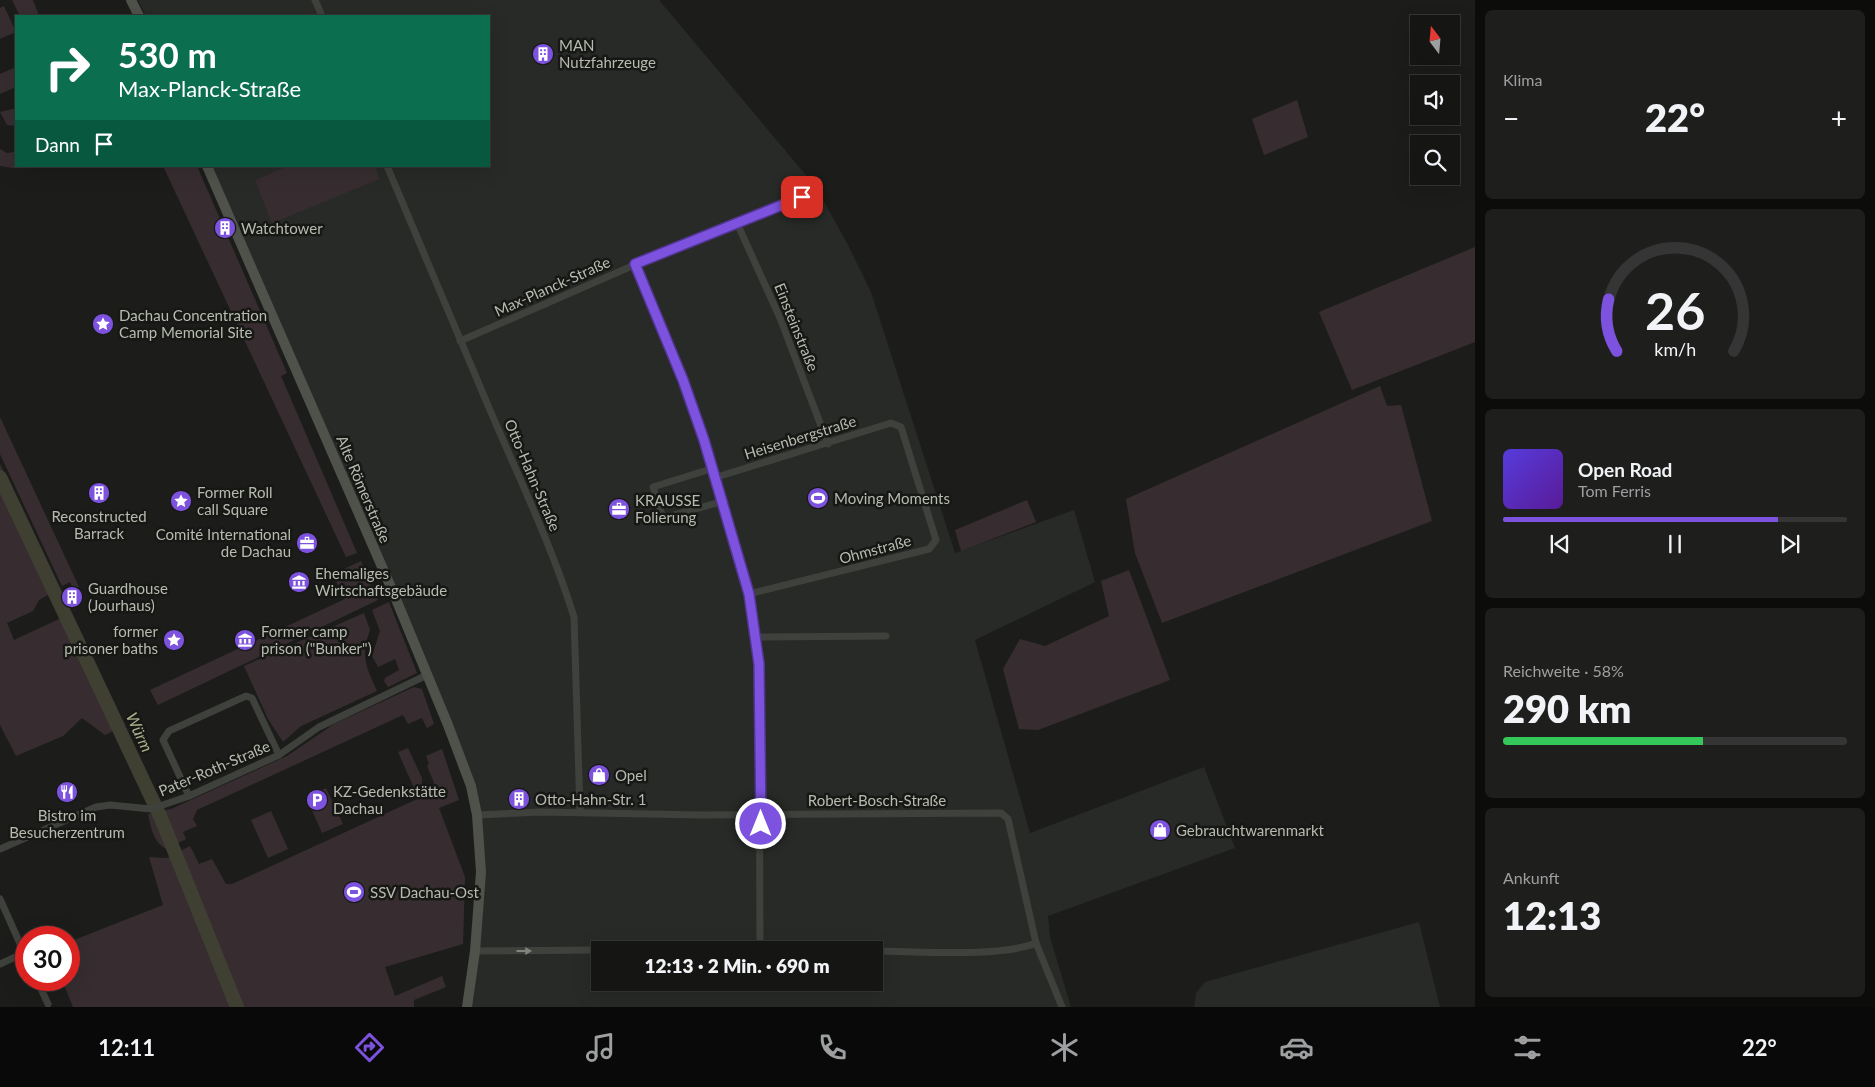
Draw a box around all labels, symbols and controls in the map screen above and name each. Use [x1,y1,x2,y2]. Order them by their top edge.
north arrow [1410,15,1460,65]
map controls [1410,15,1460,185]
text: 530 m [118,33,217,75]
icon: right [35,35,100,100]
place label: MAN Nutzfahrzeuge [559,36,656,71]
building icon: MAN Nutzfahrzeuge [531,42,555,66]
text: Klima [1503,70,1542,89]
text: Max-Planck-Straße [118,75,301,102]
button: sound [1410,75,1460,125]
text: 22° [1645,94,1705,140]
text: − [1503,101,1519,135]
text: + [1831,101,1847,135]
icon: arrive [90,130,118,158]
text: Dann [35,133,80,156]
button: search [1410,135,1460,185]
pin [781,176,823,218]
icon: arrive [788,183,816,211]
building icon: Watchtower [213,216,237,240]
place label: Watchtower [241,219,323,237]
street label: Max-Planck-Straße [491,252,613,320]
text: 26 [1645,279,1705,341]
street label: Einsteinstraße [771,280,823,374]
place label: Dachau Concentration Camp Memorial Site [119,306,267,341]
place icon: Dachau Concentration Camp Memorial Site [91,312,115,336]
text: km/h [1654,338,1696,360]
street label: Heisenbergstraße [742,411,858,463]
street label: Otto-Hahn-Straße [501,416,565,534]
street label: Alte Römerstraße [333,432,395,546]
text: Open Road [1578,458,1672,481]
building icon: Reconstructed Barrack [87,481,111,505]
text: Tom Ferris [1578,481,1651,500]
place label: Former Roll call Square [197,483,273,518]
sports icon: Moving Moments [806,486,830,510]
place icon: Former Roll call Square [169,489,193,513]
place label: Moving Moments [834,489,950,507]
place label: KRAUSSE Folierung [635,491,700,526]
office icon: KRAUSSE Folierung [607,497,631,521]
place label: Reconstructed Barrack [51,507,147,542]
place label: Comité International de Dachau [156,525,291,560]
icon: previous [1546,530,1574,558]
icon: pause [1661,530,1689,558]
icon: next [1776,530,1804,558]
office icon: Comité International de Dachau [295,531,319,555]
street label: Ohmstraße [837,531,913,567]
place label: Ehemaliges Wirtschaftsgebäude [315,564,447,599]
museum icon: Ehemaliges Wirtschaftsgebäude [287,570,311,594]
place label: Guardhouse (Jourhaus) [88,579,168,614]
building icon: Guardhouse (Jourhaus) [60,585,84,609]
place label: former prisoner baths [64,622,159,657]
place label: Former camp prison ("Bunker") [261,622,372,657]
place icon: former prisoner baths [162,628,186,652]
museum icon: Former camp prison ("Bunker") [233,628,257,652]
text: Reichweite · 58% [1503,661,1624,680]
text: 290 km [1503,685,1631,731]
water label: Würm [123,709,157,755]
street label: Pater-Roth-Straße [156,736,272,800]
shop icon: Opel [587,763,611,787]
place label: Opel [615,766,647,784]
restaurant icon: Bistro im Besucherzentrum [55,780,79,804]
place label: KZ-Gedenkstätte Dachau [333,782,446,817]
building icon: Otto-Hahn-Str. 1 [507,787,531,811]
parking icon: KZ-Gedenkstätte Dachau [305,788,329,812]
place label: Otto-Hahn-Str. 1 [535,790,646,808]
street label: Robert-Bosch-Straße [808,791,946,809]
position arrow [734,797,786,849]
place label: Bistro im Besucherzentrum [9,806,125,841]
shop icon: Gebrauchtwarenmarkt [1148,818,1172,842]
place label: Gebrauchtwarenmarkt [1176,821,1325,839]
text: Ankunft [1503,868,1560,887]
sports icon: SSV Dachau-Ost [342,880,366,904]
place label: SSV Dachau-Ost [370,883,480,901]
text: 12:13 [1503,892,1601,938]
speed limit sign: 30 [15,926,80,991]
one-way arrow [516,947,532,955]
text: 12:13 · 2 Min. · 690 m [644,954,830,977]
icon: directions [352,1030,387,1065]
icon: music [583,1030,618,1065]
icon: phone [815,1030,850,1065]
icon: climate [1047,1030,1082,1065]
icon: car [1279,1030,1314,1065]
icon: filters [1510,1030,1545,1065]
text: 12:11 [98,1034,155,1061]
text: 22° [1742,1034,1777,1061]

